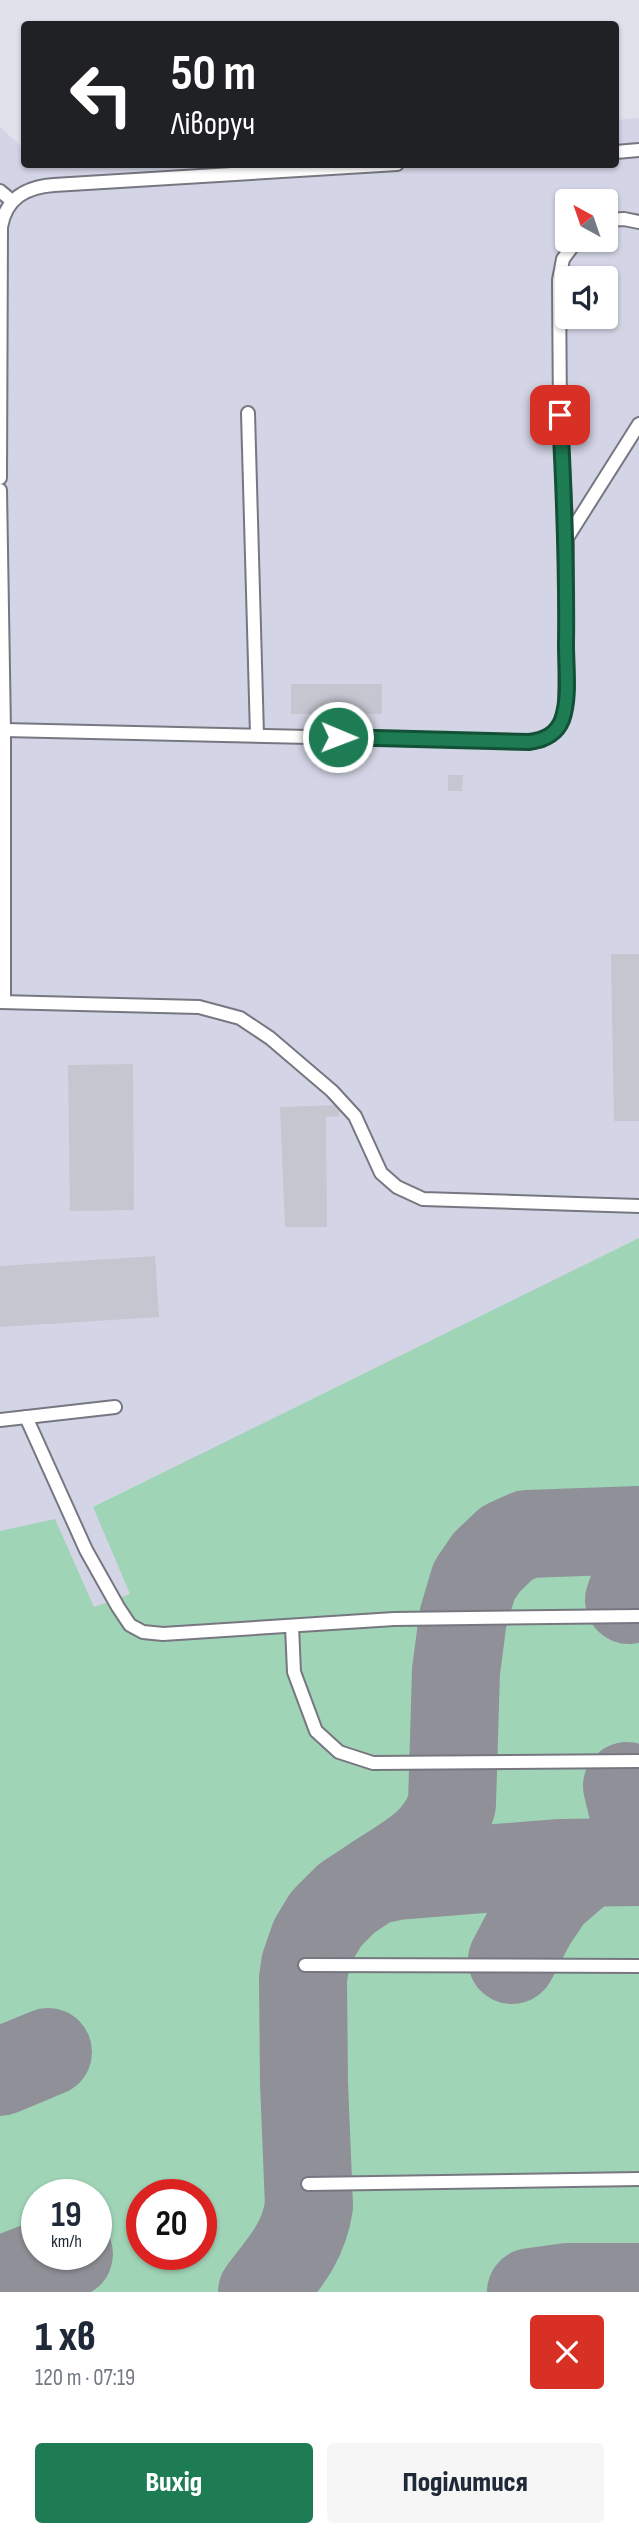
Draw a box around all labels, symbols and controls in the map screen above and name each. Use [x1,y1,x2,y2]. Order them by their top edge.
text: 50 m [171,45,256,104]
icon: left [56,49,147,140]
text: Ліворуч [171,105,255,144]
north arrow [555,189,618,252]
map controls [555,189,618,329]
button: sound [555,266,618,329]
pin [530,385,590,445]
icon: arrive [541,396,579,434]
position arrow [301,700,375,774]
speed limit sign: 20 [126,2179,217,2270]
text: 19 [51,2194,82,2237]
text: km/h [51,2231,82,2252]
text: 1 хв [35,2312,96,2363]
button: close [530,2315,604,2389]
text: 120 m · 07:19 [35,2364,135,2392]
button: Вихід [35,2443,313,2523]
button: Поділитися [327,2443,604,2523]

